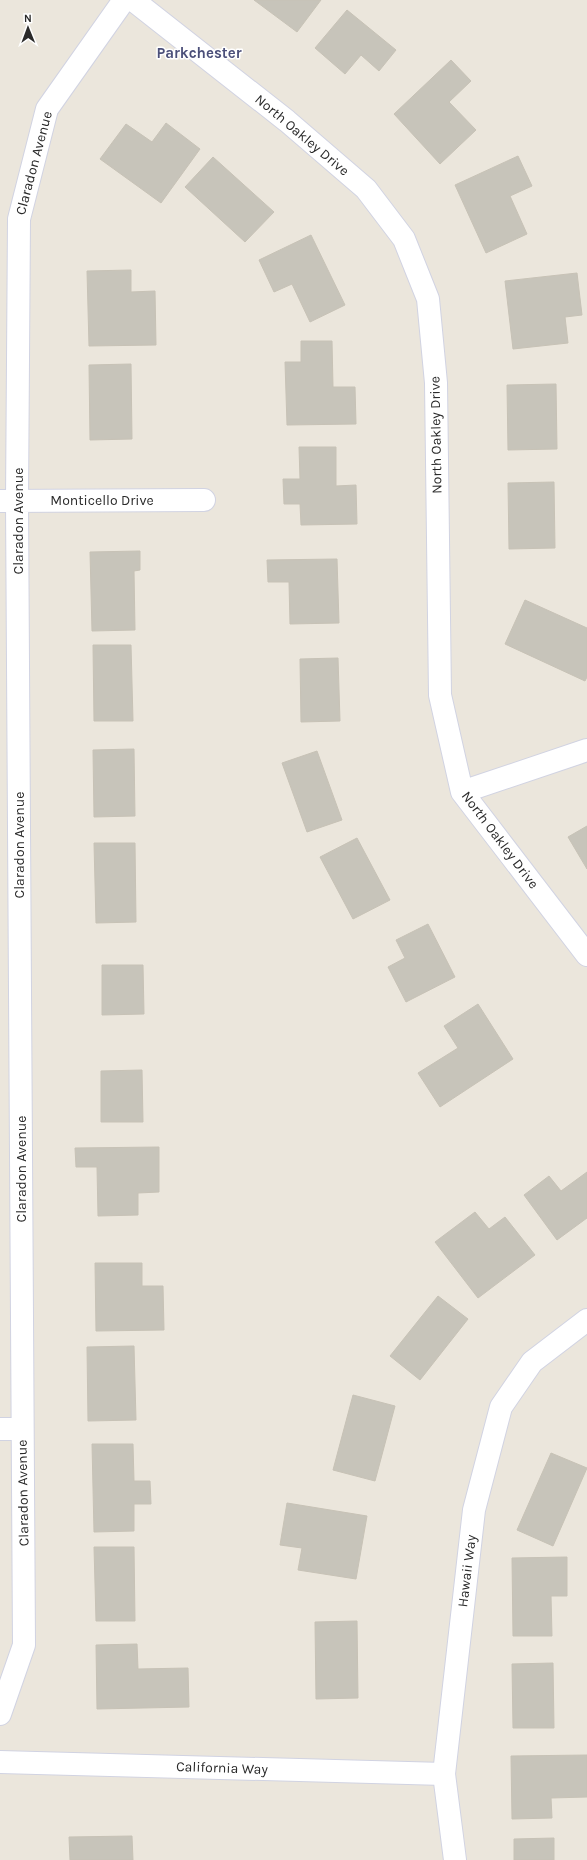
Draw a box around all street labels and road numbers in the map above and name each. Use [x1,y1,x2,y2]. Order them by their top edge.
street label: North Oakley Drive [251,91,353,179]
street label: Claradon Avenue [12,109,56,217]
street label: North Oakley Drive [426,376,446,494]
street label: Claradon Avenue [10,468,27,574]
street label: Monticello Drive [50,492,154,509]
street label: North Oakley Drive [458,788,542,892]
street label: Claradon Avenue [11,792,28,898]
street label: Claradon Avenue [13,1116,30,1222]
street label: Claradon Avenue [14,1439,32,1547]
street label: Hawaii Way [454,1533,480,1608]
street label: California Way [176,1758,269,1778]

